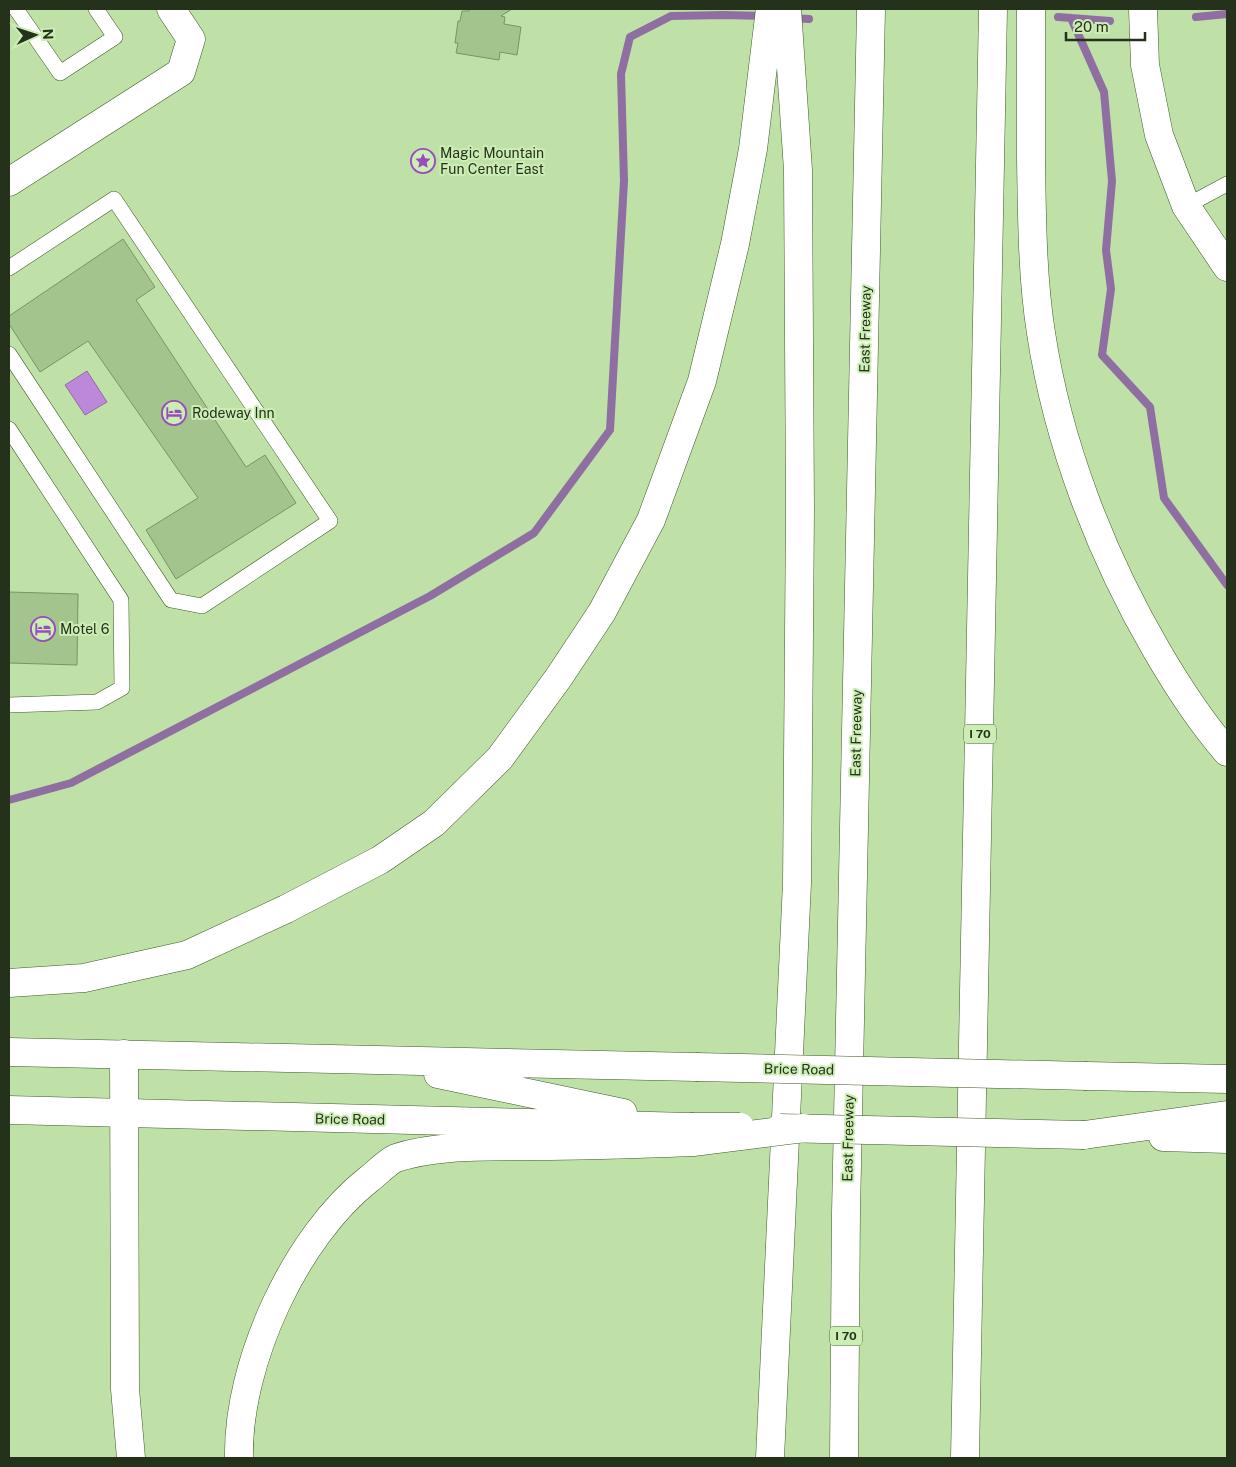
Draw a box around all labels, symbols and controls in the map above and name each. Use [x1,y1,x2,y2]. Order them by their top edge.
north arrow [10,10,60,60]
scale bar [1066,10,1145,42]
text: 20 m [1074,18,1109,35]
text: N [40,28,56,40]
place label: Magic Mountain Fun Center East [440,145,544,177]
place icon: Magic Mountain Fun Center East [410,148,436,174]
street label: East Freeway [856,285,874,373]
hotel icon: Rodeway Inn [161,400,187,426]
place label: Rodeway Inn [192,405,275,421]
hotel icon: Motel 6 [30,616,56,642]
place label: Motel 6 [60,621,110,637]
street label: East Freeway [847,689,865,777]
road number: I 70 [964,724,996,744]
street label: Brice Road [764,1060,834,1078]
street label: East Freeway [839,1094,857,1182]
street label: Brice Road [315,1110,385,1128]
road number: I 70 [830,1326,862,1345]

